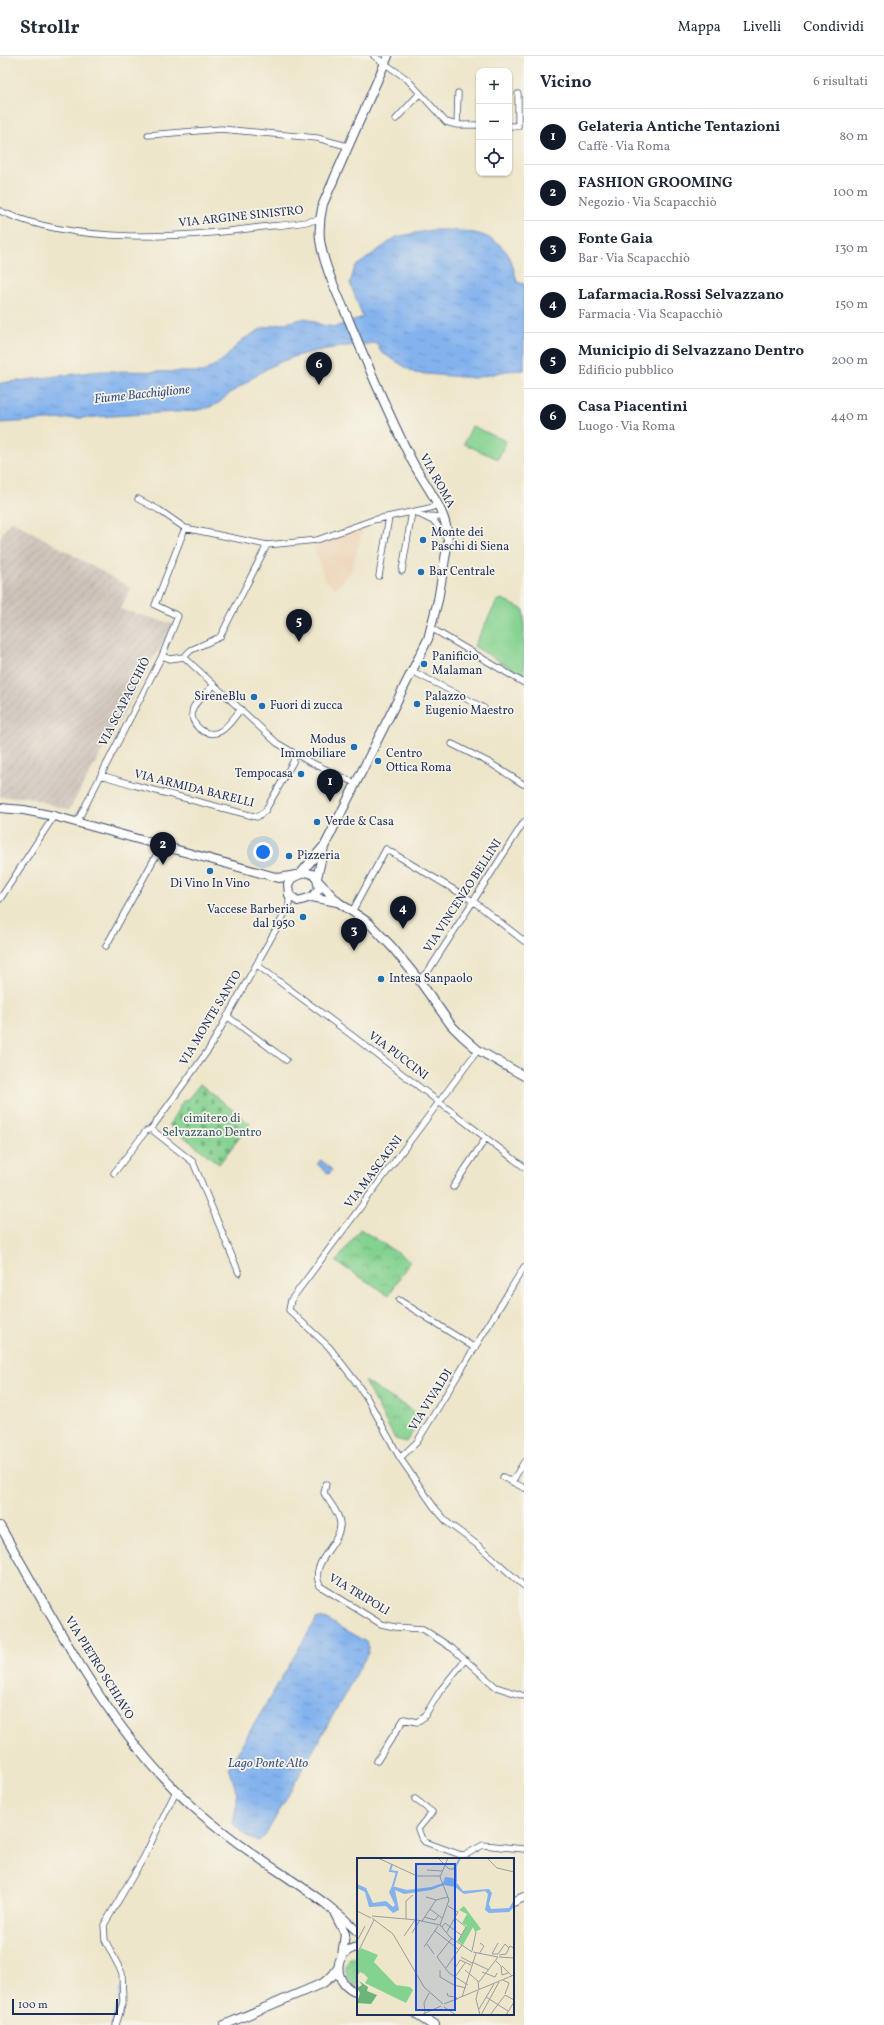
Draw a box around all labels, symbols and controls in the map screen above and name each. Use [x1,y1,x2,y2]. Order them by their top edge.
text: Strollr [20,15,80,41]
text: Mappa [678,18,721,37]
text: Livelli [743,18,781,37]
text: Condividi [803,18,864,37]
map controls [476,68,512,176]
button: + [476,68,512,104]
text: Vicino [540,71,591,94]
text: 6 risultati [813,73,868,91]
button: − [476,104,512,140]
text: Gelateria Antiche Tentazioni [578,117,780,138]
text: 1 [550,128,556,146]
text: 80 m [839,128,868,146]
text: Caffè · Via Roma [578,138,670,156]
button: locate [476,140,512,176]
text: FASHION GROOMING [578,173,733,194]
text: 2 [550,184,556,202]
text: 100 m [833,184,868,202]
text: Negozio · Via Scapacchiò [578,194,717,212]
street label: VIA ARGINE SINISTRO [178,202,304,232]
text: Fonte Gaia [578,229,653,250]
text: 3 [550,240,556,258]
text: 130 m [835,240,868,258]
text: Bar · Via Scapacchiò [578,250,690,268]
text: Lafarmacia.Rossi Selvazzano [578,285,784,306]
text: 4 [549,296,557,314]
text: 150 m [835,296,868,314]
text: Farmacia · Via Scapacchiò [578,306,723,324]
text: Municipio di Selvazzano Dentro [578,341,804,362]
pin: 6 [306,352,332,385]
text: 5 [550,352,556,370]
text: 200 m [831,352,868,370]
text: Edificio pubblico [578,362,674,380]
water label: Fiume Bacchiglione [93,381,191,409]
text: Casa Piacentini [578,397,688,418]
text: 6 [549,408,557,426]
text: 440 m [831,408,868,426]
text: Luogo · Via Roma [578,418,675,436]
street label: VIA ROMA [415,451,459,512]
place label: Monte dei Paschi di Siena [431,525,509,555]
marker: Monte dei Paschi di Siena [418,535,428,545]
place label: Bar Centrale [429,564,495,580]
marker: Bar Centrale [416,567,426,577]
pin: 5 [286,609,312,642]
place label: Panificio Malaman [432,649,482,679]
street label: VIA SCAPACCHIÒ [95,654,154,749]
marker: Panificio Malaman [419,659,429,669]
place label: SireneBlu [194,689,246,705]
place label: Palazzo Eugenio Maestro [425,689,514,719]
marker: SireneBlu [249,692,259,702]
place label: Fuori di zucca [270,698,343,714]
marker: Palazzo Eugenio Maestro [412,699,422,709]
marker: Fuori di zucca [257,701,267,711]
place label: Modus Immobiliare [280,732,346,762]
marker: Modus Immobiliare [349,742,359,752]
place label: Centro Ottica Roma [386,746,451,776]
marker: Centro Ottica Roma [373,756,383,766]
street label: VIA ARMIDA BARELLI [132,766,256,812]
place label: Tempocasa [235,766,293,782]
marker: Tempocasa [296,769,306,779]
pin: 1 [317,769,343,802]
place label: Verde & Casa [325,814,394,830]
marker: Verde & Casa [312,817,322,827]
pin: 2 [150,832,176,865]
street label: VIA VINCENZO BELLINI [420,836,506,956]
your location [253,842,273,862]
place label: Pizzeria [297,848,340,864]
marker: Pizzeria [284,851,294,861]
marker: Di Vino In Vino [205,866,215,876]
place label: Di Vino In Vino [170,876,250,892]
pin: 4 [390,896,416,929]
place label: Vaccese Barberia dal 1950 [207,902,295,932]
marker: Vaccese Barberia dal 1950 [298,912,308,922]
pin: 3 [341,918,367,951]
street label: VIA MONTE SANTO [176,967,246,1068]
place label: Intesa Sanpaolo [389,971,473,987]
marker: Intesa Sanpaolo [376,974,386,984]
street label: VIA PUCCINI [365,1028,431,1084]
park label: cimitero di Selvazzano Dentro [162,1111,262,1141]
street label: VIA MASCAGNI [341,1132,407,1212]
street label: VIA VIVALDI [406,1366,456,1434]
street label: VIA TRIPOLI [325,1570,393,1620]
street label: VIA PIETRO SCHIAVO [61,1613,137,1723]
water label: Lago Ponte Alto [228,1755,308,1773]
inset map [357,1858,514,2015]
scale bar [12,1997,118,2016]
text: 100 m [18,1998,48,2013]

